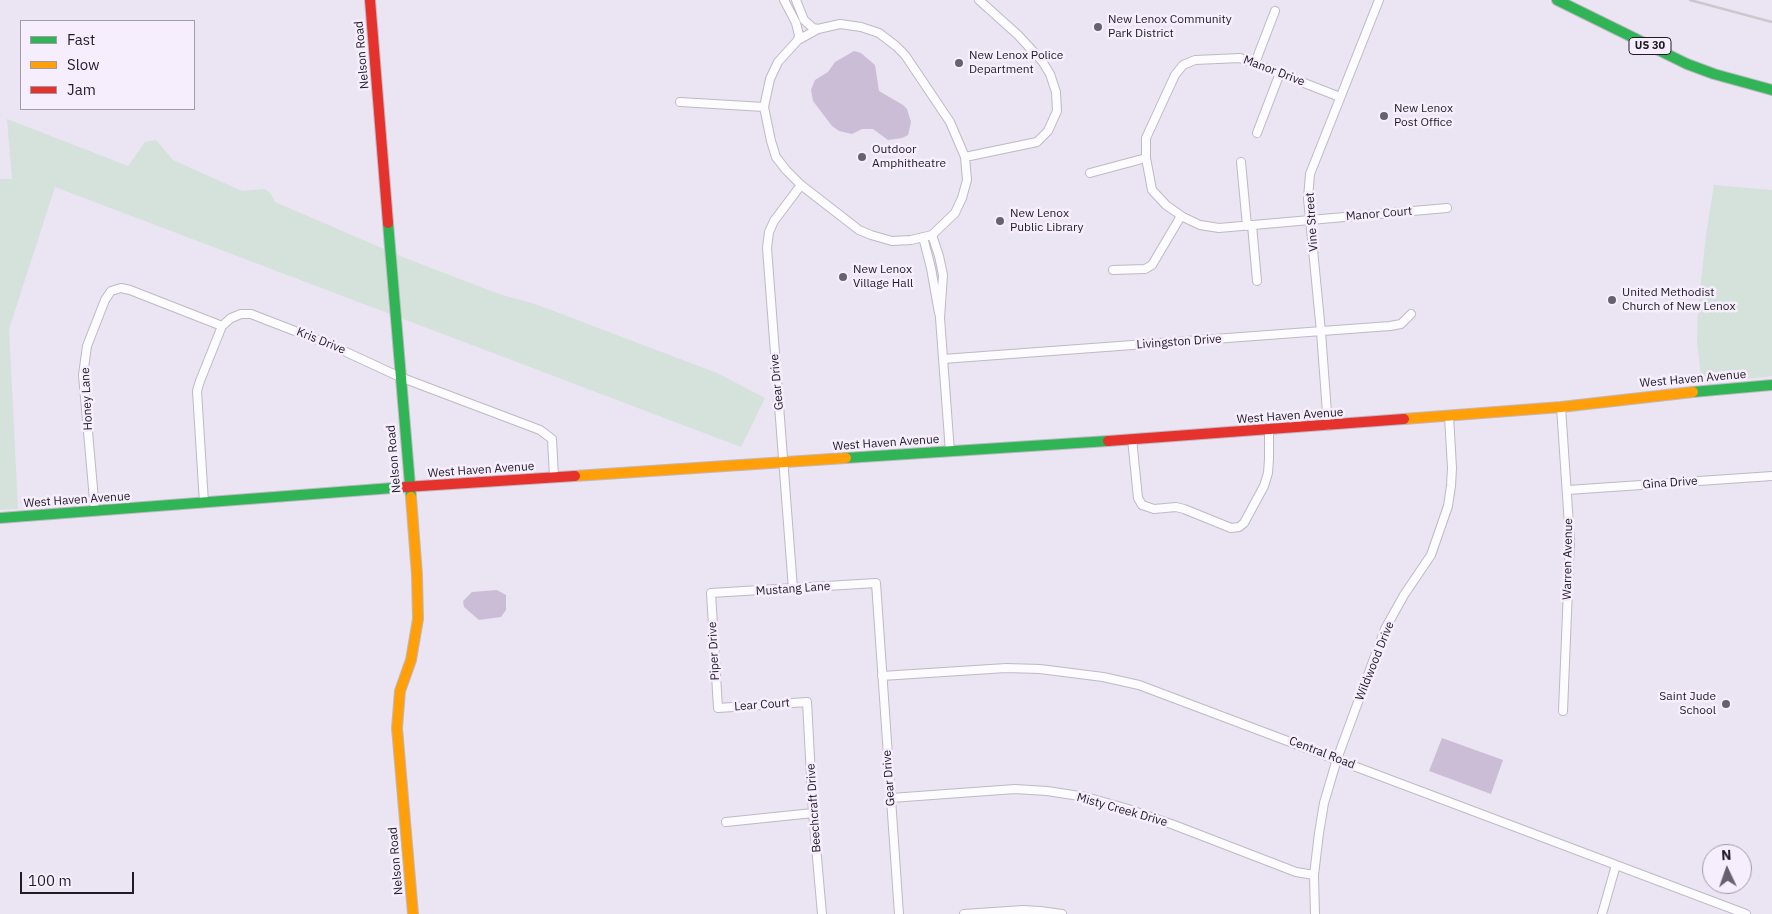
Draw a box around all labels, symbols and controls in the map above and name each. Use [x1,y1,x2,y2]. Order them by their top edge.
place label: New Lenox Community Park District [1108,13,1232,41]
legend [20,20,195,110]
street label: Nelson Road [352,20,372,90]
marker: New Lenox Community Park District [1092,21,1104,33]
text: Fast [67,30,95,49]
road number: US 30 [1629,37,1671,54]
place label: New Lenox Police Department [969,49,1063,77]
street label: Manor Drive [1241,53,1307,89]
text: Slow [67,55,100,74]
marker: New Lenox Police Department [953,57,965,69]
text: Jam [67,80,96,99]
place label: New Lenox Post Office [1394,102,1453,130]
marker: New Lenox Post Office [1378,110,1390,122]
place label: Outdoor Amphitheatre [872,143,946,171]
marker: Outdoor Amphitheatre [856,151,868,163]
street label: Vine Street [1303,192,1321,252]
street label: Manor Court [1345,204,1413,224]
place label: New Lenox Public Library [1010,207,1083,235]
marker: New Lenox Public Library [994,215,1006,227]
place label: New Lenox Village Hall [853,263,913,291]
marker: New Lenox Village Hall [837,271,849,283]
place label: United Methodist Church of New Lenox [1622,286,1735,314]
marker: United Methodist Church of New Lenox [1606,294,1618,306]
street label: Kris Drive [294,325,348,357]
street label: Livingston Drive [1136,332,1222,352]
street label: Gear Drive [767,353,787,411]
street label: Honey Lane [78,367,96,431]
street label: West Haven Avenue [1639,367,1747,391]
street label: West Haven Avenue [1236,405,1344,427]
street label: Nelson Road [384,424,404,494]
street label: West Haven Avenue [832,432,940,454]
street label: West Haven Avenue [427,459,535,481]
street label: Gina Drive [1642,474,1698,492]
street label: West Haven Avenue [23,489,131,511]
street label: Warren Avenue [1560,518,1576,600]
street label: Mustang Lane [755,579,831,599]
street label: Wildwood Drive [1353,619,1397,703]
street label: Piper Drive [705,621,723,681]
place label: Saint Jude School [1659,690,1716,718]
street label: Lear Court [734,696,790,714]
marker: Saint Jude School [1720,698,1732,710]
street label: Central Road [1287,734,1357,772]
street label: Gear Drive [880,749,898,807]
street label: Beechcraft Drive [804,763,824,853]
street label: Misty Creek Drive [1075,790,1169,830]
street label: Nelson Road [386,826,406,896]
north arrow [1702,844,1752,894]
text: N [1721,846,1732,864]
scale bar [22,862,136,894]
text: 100 m [28,871,72,890]

